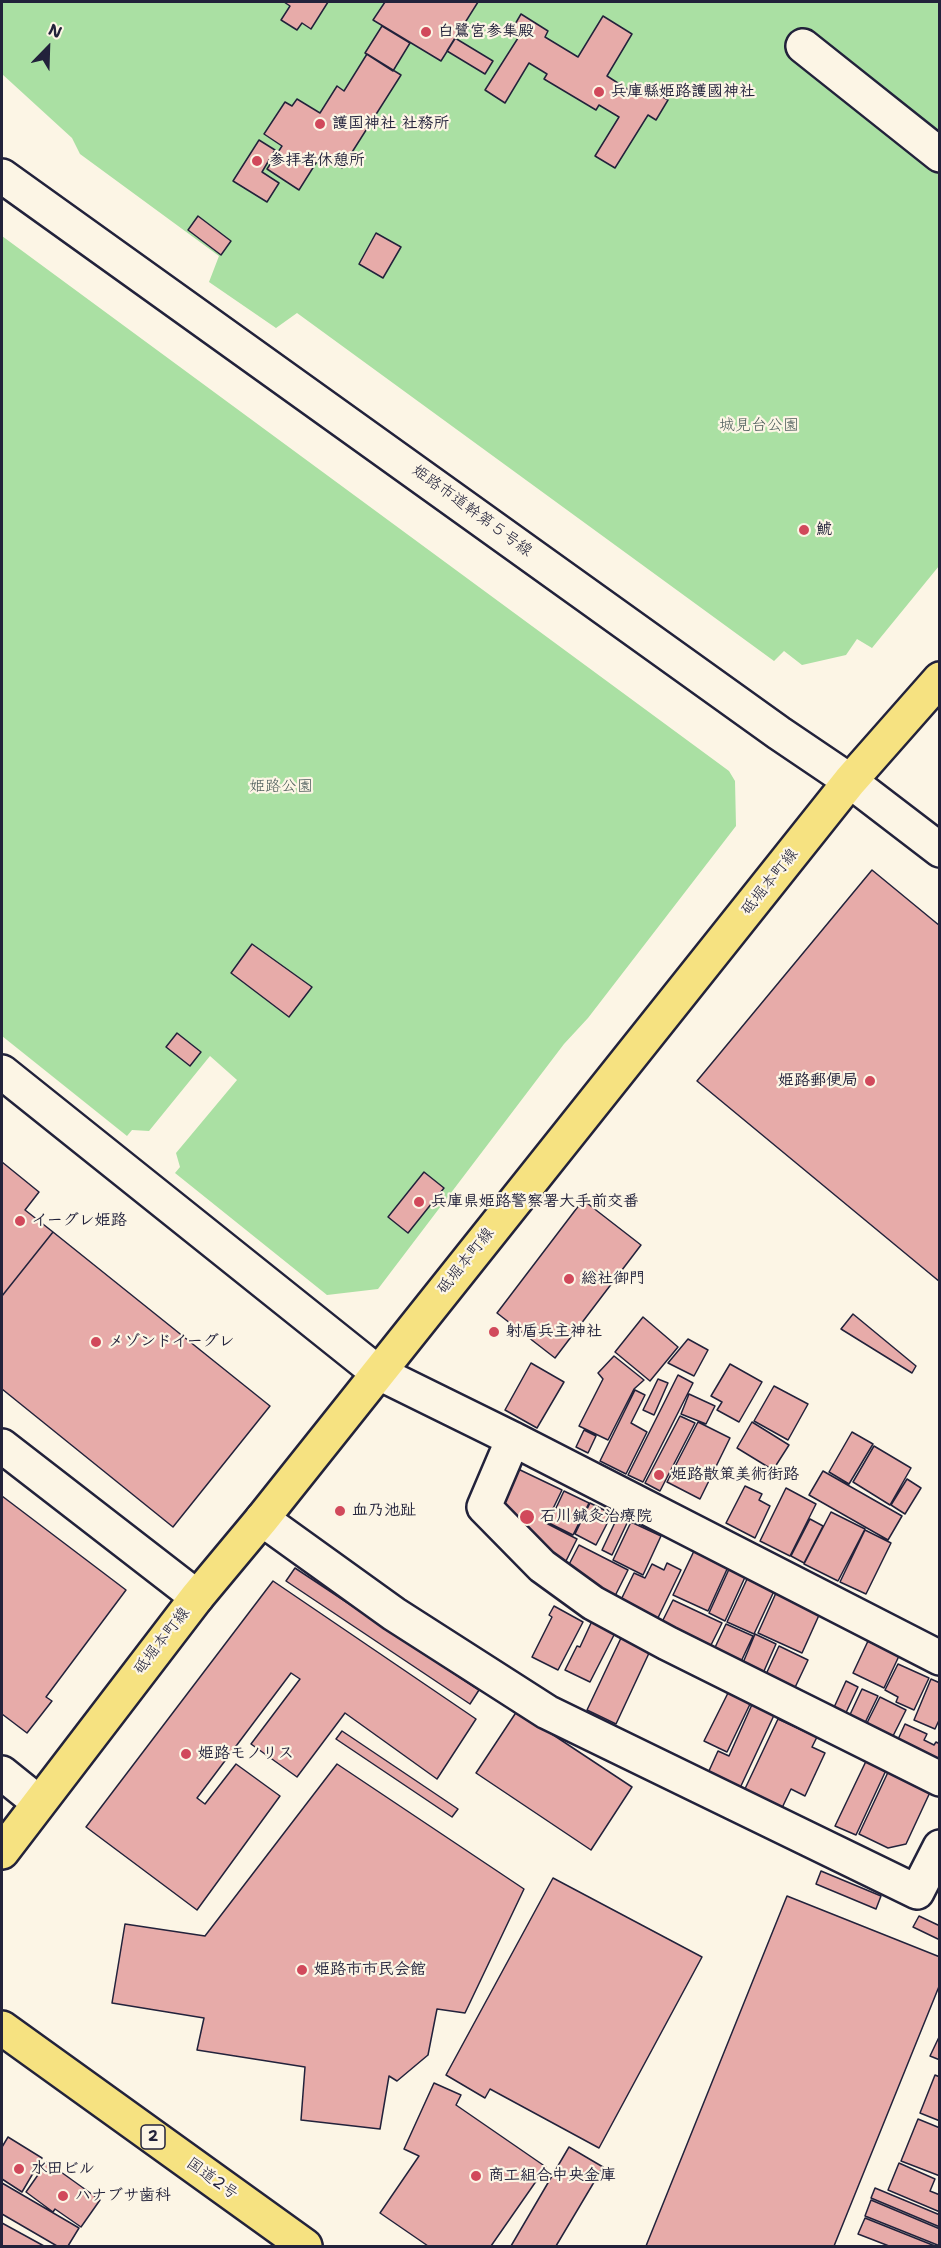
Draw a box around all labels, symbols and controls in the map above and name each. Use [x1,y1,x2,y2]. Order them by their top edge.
north arrow [18,18,78,78]
text: N [45,19,65,43]
place label: 白鷺宮参集殿 [438,22,534,42]
marker: 白鷺宮参集殿 [419,25,433,39]
place label: 兵庫縣姫路護國神社 [611,82,755,102]
marker: 兵庫縣姫路護國神社 [592,85,606,99]
place label: 護国神社 社務所 [332,114,450,134]
marker: 護国神社 社務所 [313,117,327,131]
place label: 参拝者休憩所 [269,151,365,171]
marker: 参拝者休憩所 [250,154,264,168]
park label: 城見台公園 [719,416,799,436]
street label: 姫路市道幹第５号線 [408,461,536,561]
place label: 鯱 [816,520,832,540]
marker: 鯱 [797,523,811,537]
park label: 姫路公園 [249,777,313,797]
street label: 砥堀本町線 [737,845,803,919]
place label: 姫路郵便局 [778,1071,858,1091]
marker: 姫路郵便局 [863,1074,877,1088]
place label: 兵庫県姫路警察署大手前交番 [431,1192,639,1212]
marker: 兵庫県姫路警察署大手前交番 [412,1195,426,1209]
place label: イーグレ姫路 [32,1211,127,1231]
marker: イーグレ姫路 [13,1214,27,1228]
street label: 砥堀本町線 [433,1224,499,1298]
place label: 総社御門 [581,1269,645,1289]
marker: 総社御門 [562,1272,576,1286]
place label: 射盾兵主神社 [506,1322,602,1342]
marker: 射盾兵主神社 [487,1325,501,1339]
place label: メゾンドイーグレ [108,1332,235,1352]
marker: メゾンドイーグレ [89,1335,103,1349]
place label: 姫路散策美術街路 [671,1465,799,1485]
marker: 姫路散策美術街路 [652,1468,666,1482]
place label: 血乃池趾 [352,1501,416,1521]
marker: 血乃池趾 [333,1504,347,1518]
place label: 石川鍼灸治療院 [540,1507,652,1527]
marker: 石川鍼灸治療院 [518,1508,536,1526]
street label: 砥堀本町線 [130,1604,194,1678]
place label: 姫路モノリス [198,1744,294,1764]
marker: 姫路モノリス [179,1747,193,1761]
place label: 姫路市市民会館 [314,1960,426,1980]
marker: 姫路市市民会館 [295,1963,309,1977]
road number: 2 [141,2125,165,2149]
street label: 国道2号 [182,2154,242,2204]
place label: 水田ビル [31,2159,95,2179]
marker: 水田ビル [12,2162,26,2176]
place label: 商工組合中央金庫 [488,2166,616,2186]
marker: 商工組合中央金庫 [469,2169,483,2183]
place label: ハナブサ歯科 [75,2186,171,2206]
marker: ハナブサ歯科 [56,2189,70,2203]

